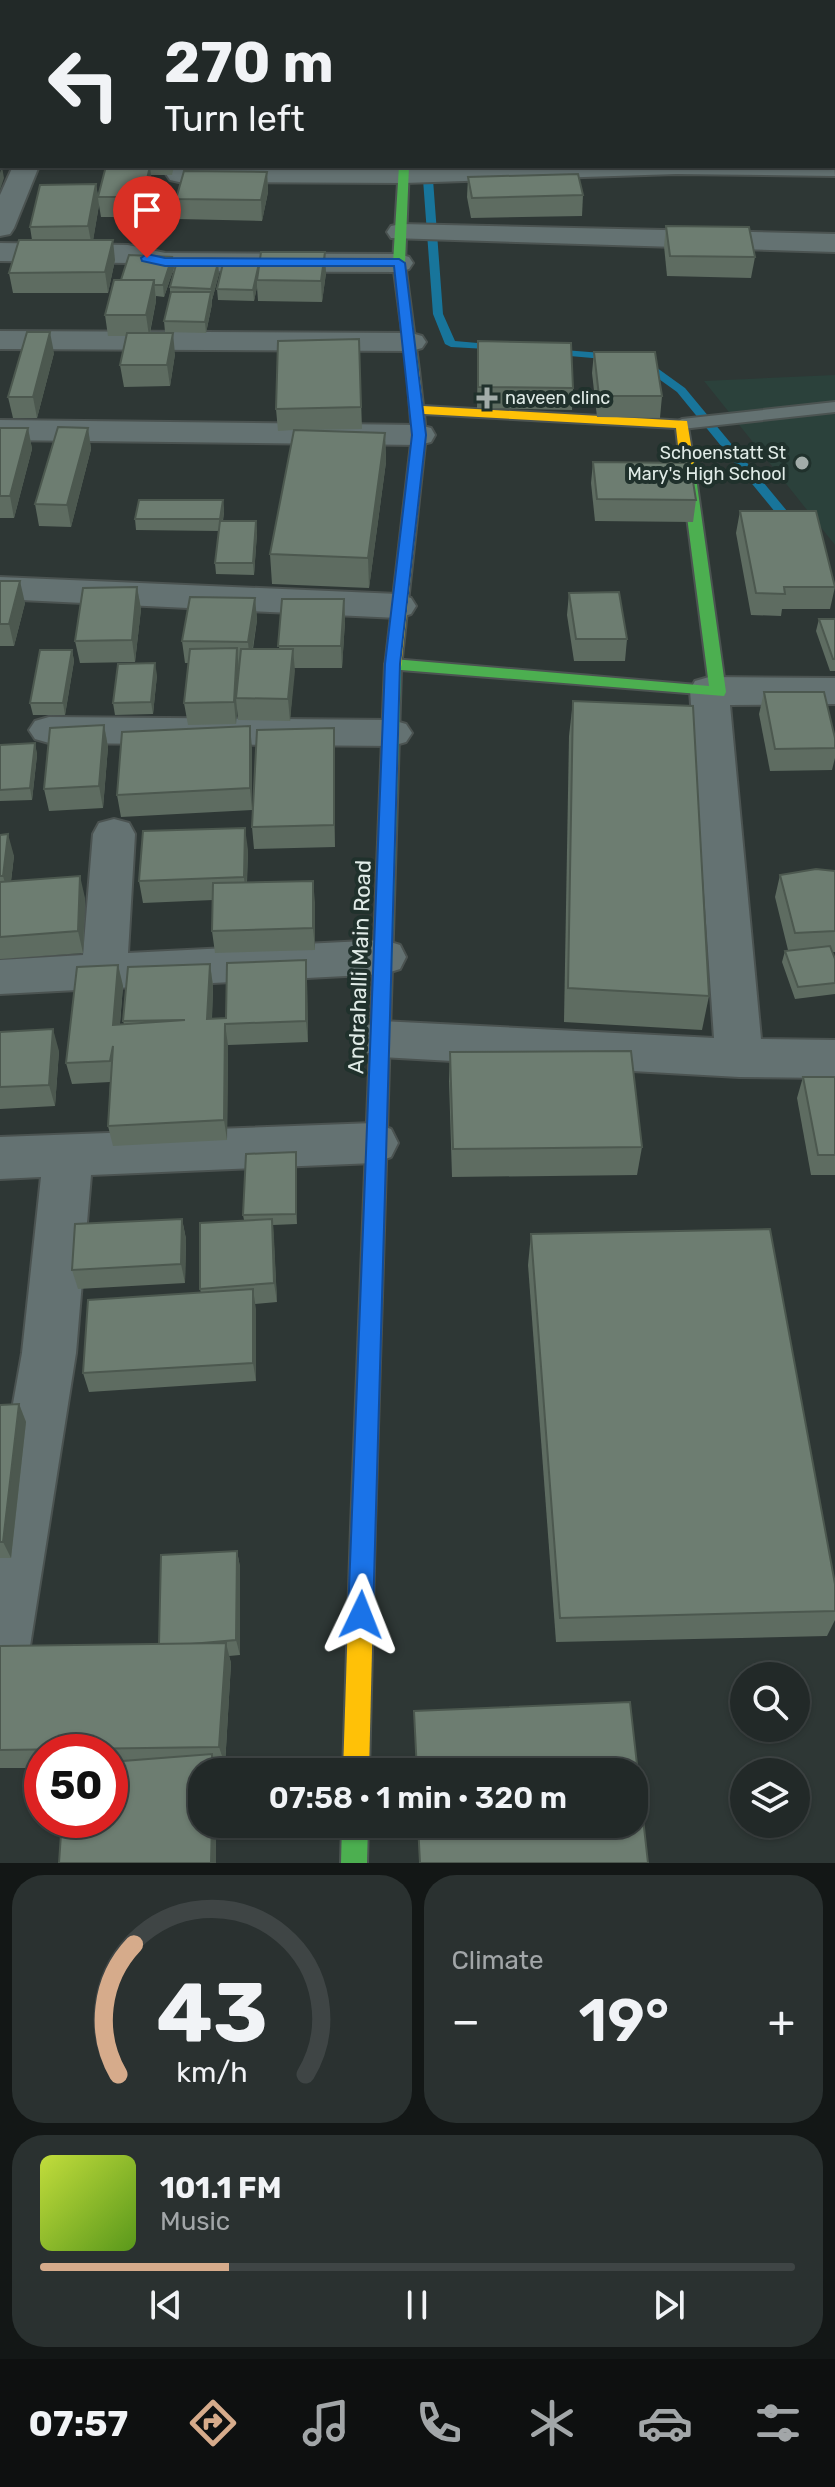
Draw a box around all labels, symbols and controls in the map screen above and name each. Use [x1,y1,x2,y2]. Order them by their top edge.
text: 270 m [164,30,334,96]
icon: left [32,32,136,136]
text: Turn left [164,97,305,140]
pin [113,176,181,258]
icon: arrive [125,188,169,232]
marker: naveen clinc [476,387,498,409]
place label: naveen clinc [505,387,610,409]
place label: Schoenstatt St Mary's High School [627,442,786,485]
marker: Schoenstatt St Mary's High School [793,454,811,472]
street label: Andrahalli Main Road [342,859,377,1075]
position arrow [319,1573,403,1657]
map controls [730,1662,810,1838]
button: search [730,1662,810,1742]
speed limit sign: 50 [24,1734,128,1838]
button: layers [730,1758,810,1838]
text: 07:58 · 1 min · 320 m [269,1780,567,1816]
text: Climate [452,1945,544,1976]
text: 43 [156,1963,268,2062]
text: 19° [578,1985,669,2056]
text: − [452,1995,480,2047]
text: + [768,1995,795,2047]
text: km/h [176,2055,247,2089]
text: 101.1 FM [160,2170,281,2206]
text: Music [160,2206,230,2237]
icon: previous [144,2283,188,2327]
icon: pause [395,2283,439,2327]
icon: next [647,2283,691,2327]
icon: directions [185,2395,241,2451]
icon: music [298,2395,354,2451]
icon: phone [411,2395,467,2451]
icon: climate [524,2395,580,2451]
icon: car [637,2395,693,2451]
icon: filters [750,2395,806,2451]
text: 07:57 [29,2402,128,2445]

